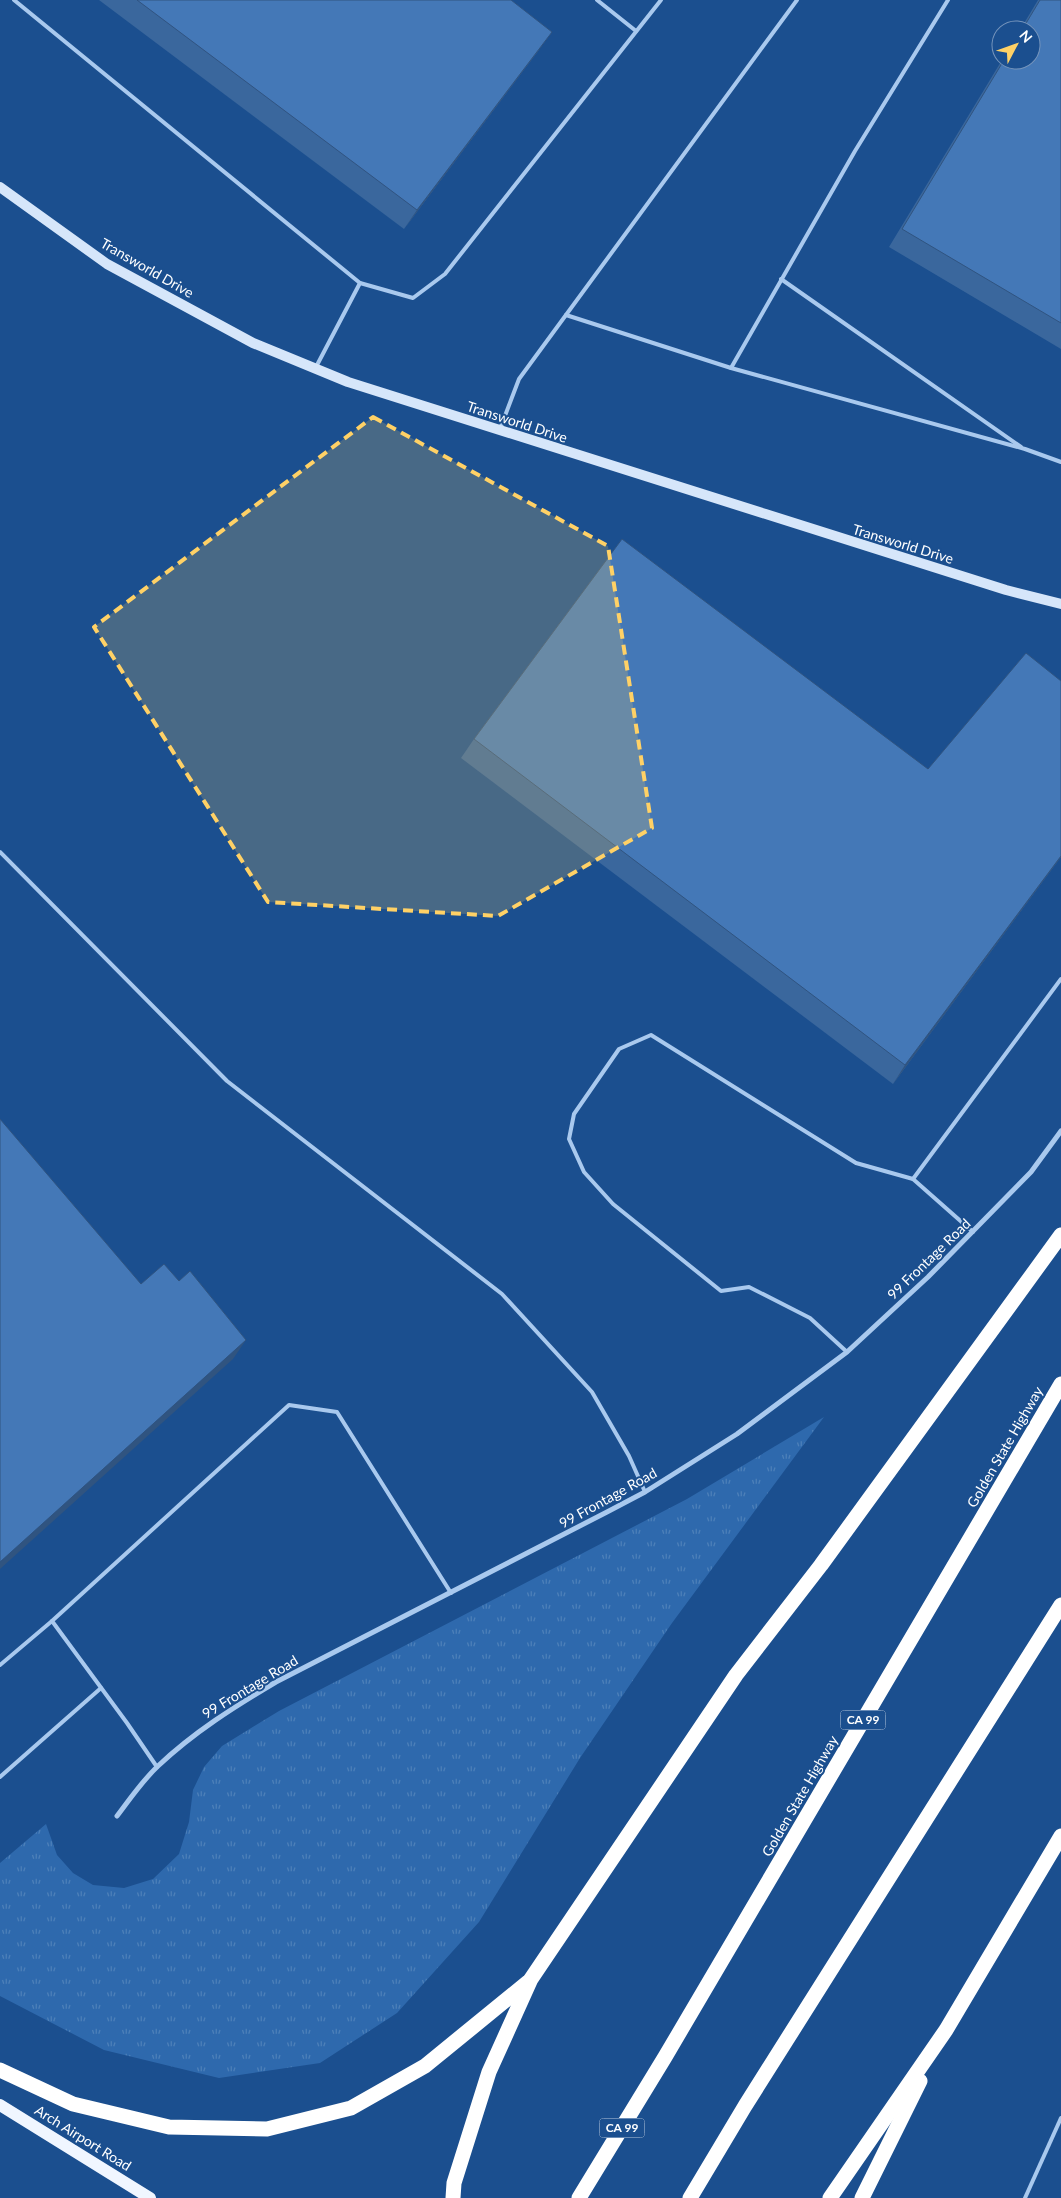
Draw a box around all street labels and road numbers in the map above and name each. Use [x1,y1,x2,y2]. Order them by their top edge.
street label: Transworld Drive [98,234,197,301]
street label: Transworld Drive [465,397,570,446]
street label: Transworld Drive [851,520,956,567]
street label: 99 Frontage Road [884,1215,974,1303]
street label: Golden State Highway [963,1382,1047,1510]
street label: 99 Frontage Road [556,1464,659,1531]
street label: 99 Frontage Road [199,1651,301,1722]
road number: CA 99 [840,1710,886,1730]
street label: Golden State Highway [758,1731,842,1859]
street label: Arch Airport Road [32,2101,135,2174]
road number: CA 99 [600,2118,644,2138]

